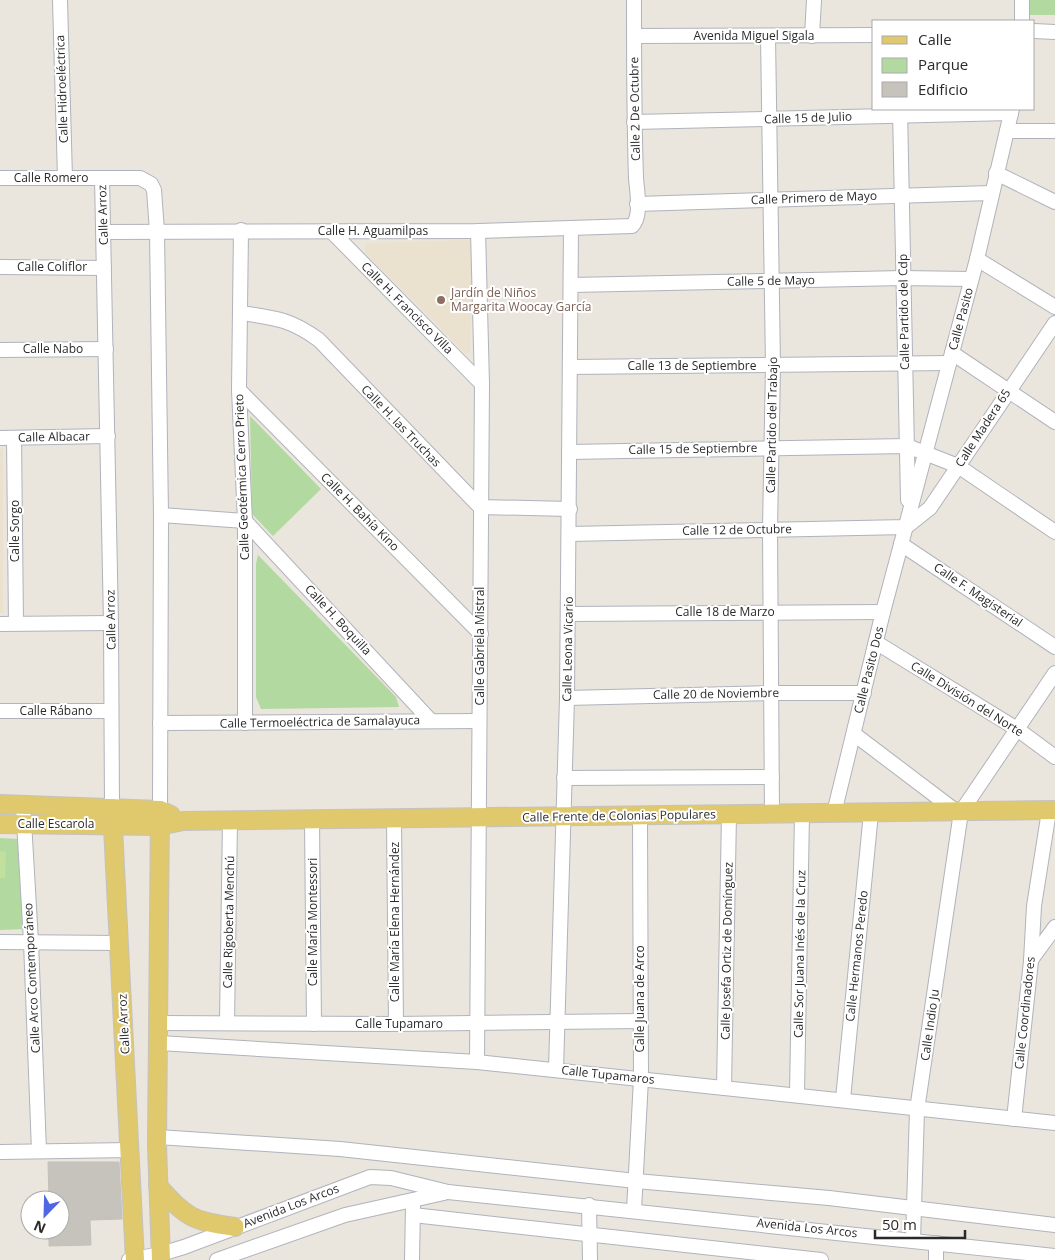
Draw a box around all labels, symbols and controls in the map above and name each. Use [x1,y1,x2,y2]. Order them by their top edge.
legend [872,20,1035,110]
street label: Avenida Miguel Sigala [694,27,814,44]
text: Calle [918,29,952,49]
street label: Calle Hidroeléctrica [51,35,72,143]
text: Parque [918,54,968,74]
street label: Calle 2 De Octubre [625,56,644,161]
text: Edificio [918,79,968,99]
street label: Calle 15 de Julio [764,107,852,128]
street label: Calle Romero [14,169,88,186]
street label: Calle Arroz [93,184,112,245]
street label: Calle Primero de Mayo [751,187,877,208]
street label: Calle H. Aguamilpas [318,222,428,239]
street label: Calle Partido del Cdp [894,254,913,370]
street label: Calle Coliflor [17,258,87,275]
street label: Calle H. Francisco Villa [358,258,457,357]
street label: Calle 5 de Mayo [727,271,815,290]
place label: Jardín de Niños Margarita Woocay García [450,284,591,315]
street label: Calle Pasito [944,286,977,352]
marker: Jardín de Niños Margarita Woocay García [435,294,447,306]
street label: Calle Nabo [23,340,83,357]
street label: Calle 13 de Septiembre [628,357,757,374]
street label: Calle Partido del Trabajo [762,357,781,493]
street label: Calle H. las Truchas [358,381,445,471]
street label: Calle Madera 65 [951,385,1014,470]
street label: Calle Geotérmica Cerro Prieto [230,394,253,560]
street label: Calle Albacar [18,427,90,446]
street label: Calle 15 de Septiembre [628,439,758,458]
street label: Calle H. Bahía Kino [317,469,403,555]
street label: Calle Sorgo [6,500,23,562]
street label: Calle 12 de Octubre [682,520,792,539]
street label: Calle F. Magisterial [930,558,1026,631]
street label: Calle H. Boquilla [301,581,376,659]
street label: Calle Gabriela Mistral [471,587,488,705]
street label: Calle Arroz [101,589,120,650]
street label: Calle Leona Vicario [558,596,577,702]
street label: Calle 18 de Marzo [675,603,775,620]
street label: Calle Pasito Dos [849,624,888,715]
street label: Calle División del Norte [908,657,1027,740]
street label: Calle 20 de Noviembre [653,684,780,703]
street label: Calle Rábano [20,702,92,719]
street label: Calle Termoeléctrica de Samalayuca [220,711,420,732]
street label: Calle Frente de Colonias Populares [522,805,716,826]
street label: Calle Escarola [18,815,94,832]
street label: Calle María Elena Hernández [386,841,403,1002]
street label: Calle Rigoberta Menchú [219,855,238,988]
street label: Calle María Montessori [304,858,321,986]
street label: Calle Josefa Ortiz de Domínguez [716,861,737,1040]
street label: Calle Sor Juana Inés de la Cruz [790,869,809,1038]
street label: Calle Hermanos Peredo [841,889,872,1022]
street label: Calle Arco Contemporáneo [19,902,44,1054]
street label: Calle Juana de Arco [631,945,648,1053]
street label: Calle Coordinadores [1010,955,1039,1070]
street label: Calle Indio Ju [916,988,943,1062]
street label: Calle Arroz [113,993,134,1055]
street label: Calle Tupamaro [355,1015,443,1032]
street label: Calle Tupamaros [561,1061,656,1088]
street label: Avenida Los Arcos [240,1179,341,1232]
north arrow [20,1190,70,1240]
scale bar [875,1208,965,1240]
street label: Avenida Los Arcos [756,1214,859,1241]
text: 50 m [882,1214,917,1234]
text: N [31,1216,49,1238]

